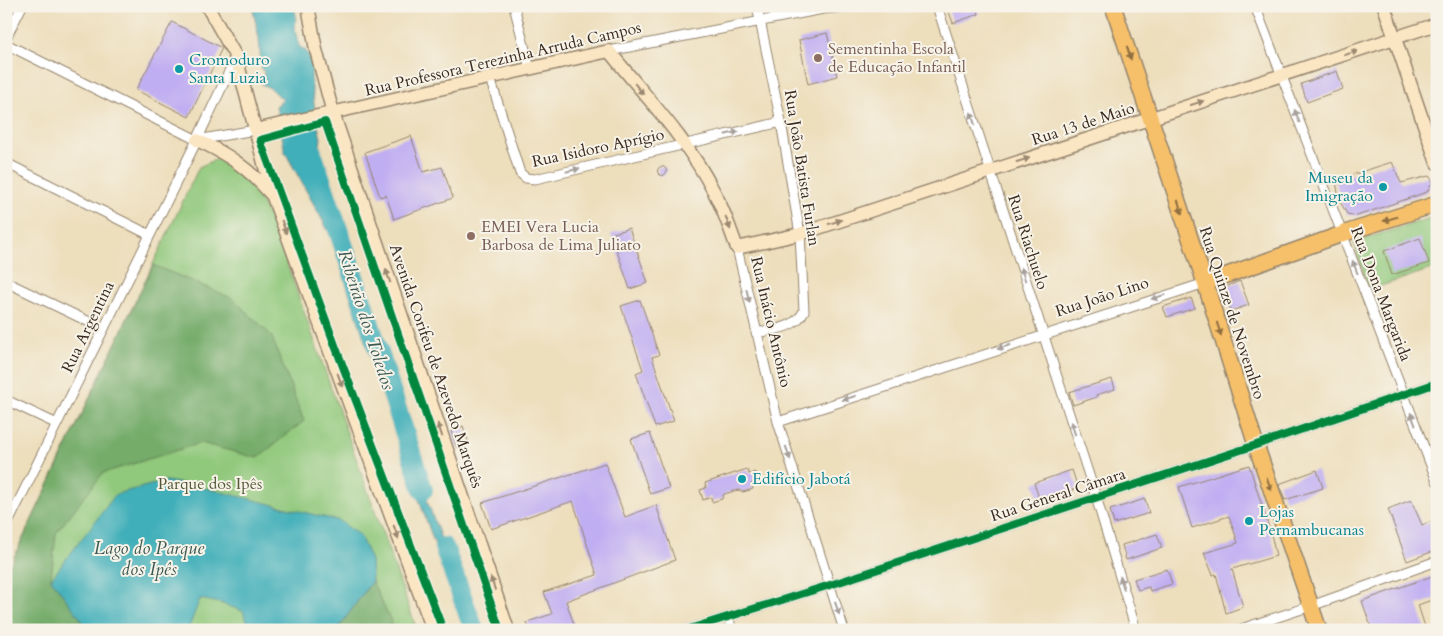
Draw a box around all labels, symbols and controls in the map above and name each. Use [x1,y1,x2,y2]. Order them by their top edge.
street label: Rua Professora Terezinha Arruda Campos [363,16,643,102]
place label: Sementinha Escola de Educação Infantil [828,38,966,78]
one-way arrow [1125,45,1133,60]
one-way arrow [1344,48,1359,56]
place label: Cromoduro Santa Luzia [189,49,270,89]
marker: Sementinha Escola de Educação Infantil [812,52,824,64]
marker: Cromoduro Santa Luzia [173,63,185,75]
one-way arrow [634,82,645,95]
street label: Rua João Batista Furlan [779,88,825,248]
street label: Rua 13 de Maio [1029,97,1138,151]
one-way arrow [1189,99,1204,106]
one-way arrow [1293,108,1300,123]
one-way arrow [968,111,976,126]
street label: Rua Isidoro Aprígio [530,123,667,173]
one-way arrow [724,129,739,137]
one-way arrow [1015,156,1030,164]
one-way arrow [566,166,581,174]
place label: Museu da Imigração [1305,167,1373,207]
marker: Museu da Imigração [1377,181,1389,193]
street label: Rua Riachuelo [1002,192,1054,293]
one-way arrow [1176,200,1184,215]
one-way arrow [1383,215,1398,223]
place label: EMEI Vera Lucia Barbosa de Lima Juliato [481,216,641,256]
one-way arrow [725,216,732,231]
one-way arrow [828,218,843,226]
one-way arrow [280,220,288,235]
street label: Rua Quinze de Novembro [1194,224,1270,402]
street label: Rua Dona Margarida [1345,224,1417,365]
marker: EMEI Vera Lucia Barbosa de Lima Juliato [465,230,477,242]
street label: Avenida Corifeu de Azevedo Marquês [384,241,488,491]
water label: Ribeirão dos Toledos [332,247,400,393]
street label: Rua Inácio Antônio [745,254,797,390]
one-way arrow [1351,259,1359,274]
one-way arrow [1018,266,1026,281]
one-way arrow [384,268,392,283]
street label: Rua João Lino [1052,271,1152,322]
street label: Rua Argentina [56,278,120,376]
one-way arrow [744,288,752,304]
one-way arrow [1151,294,1166,302]
one-way arrow [1216,322,1224,337]
one-way arrow [996,344,1011,352]
one-way arrow [336,373,344,388]
one-way arrow [842,395,857,403]
one-way arrow [1409,411,1417,426]
one-way arrow [1069,420,1077,435]
one-way arrow [436,422,444,437]
one-way arrow [785,446,793,461]
street label: Rua General Câmara [988,463,1128,527]
place label: Edifício Jabotá [752,468,851,490]
park label: Parque dos Ipês [158,473,262,495]
marker: Edifício Jabotá [736,473,748,485]
one-way arrow [1266,476,1274,491]
place label: Lojas Pernambucanas [1259,501,1364,541]
marker: Lojas Pernambucanas [1243,515,1255,527]
one-way arrow [392,525,400,540]
water label: Lago do Parque dos Ipês [94,536,205,582]
one-way arrow [1117,575,1125,590]
one-way arrow [488,576,496,591]
one-way arrow [834,601,841,616]

